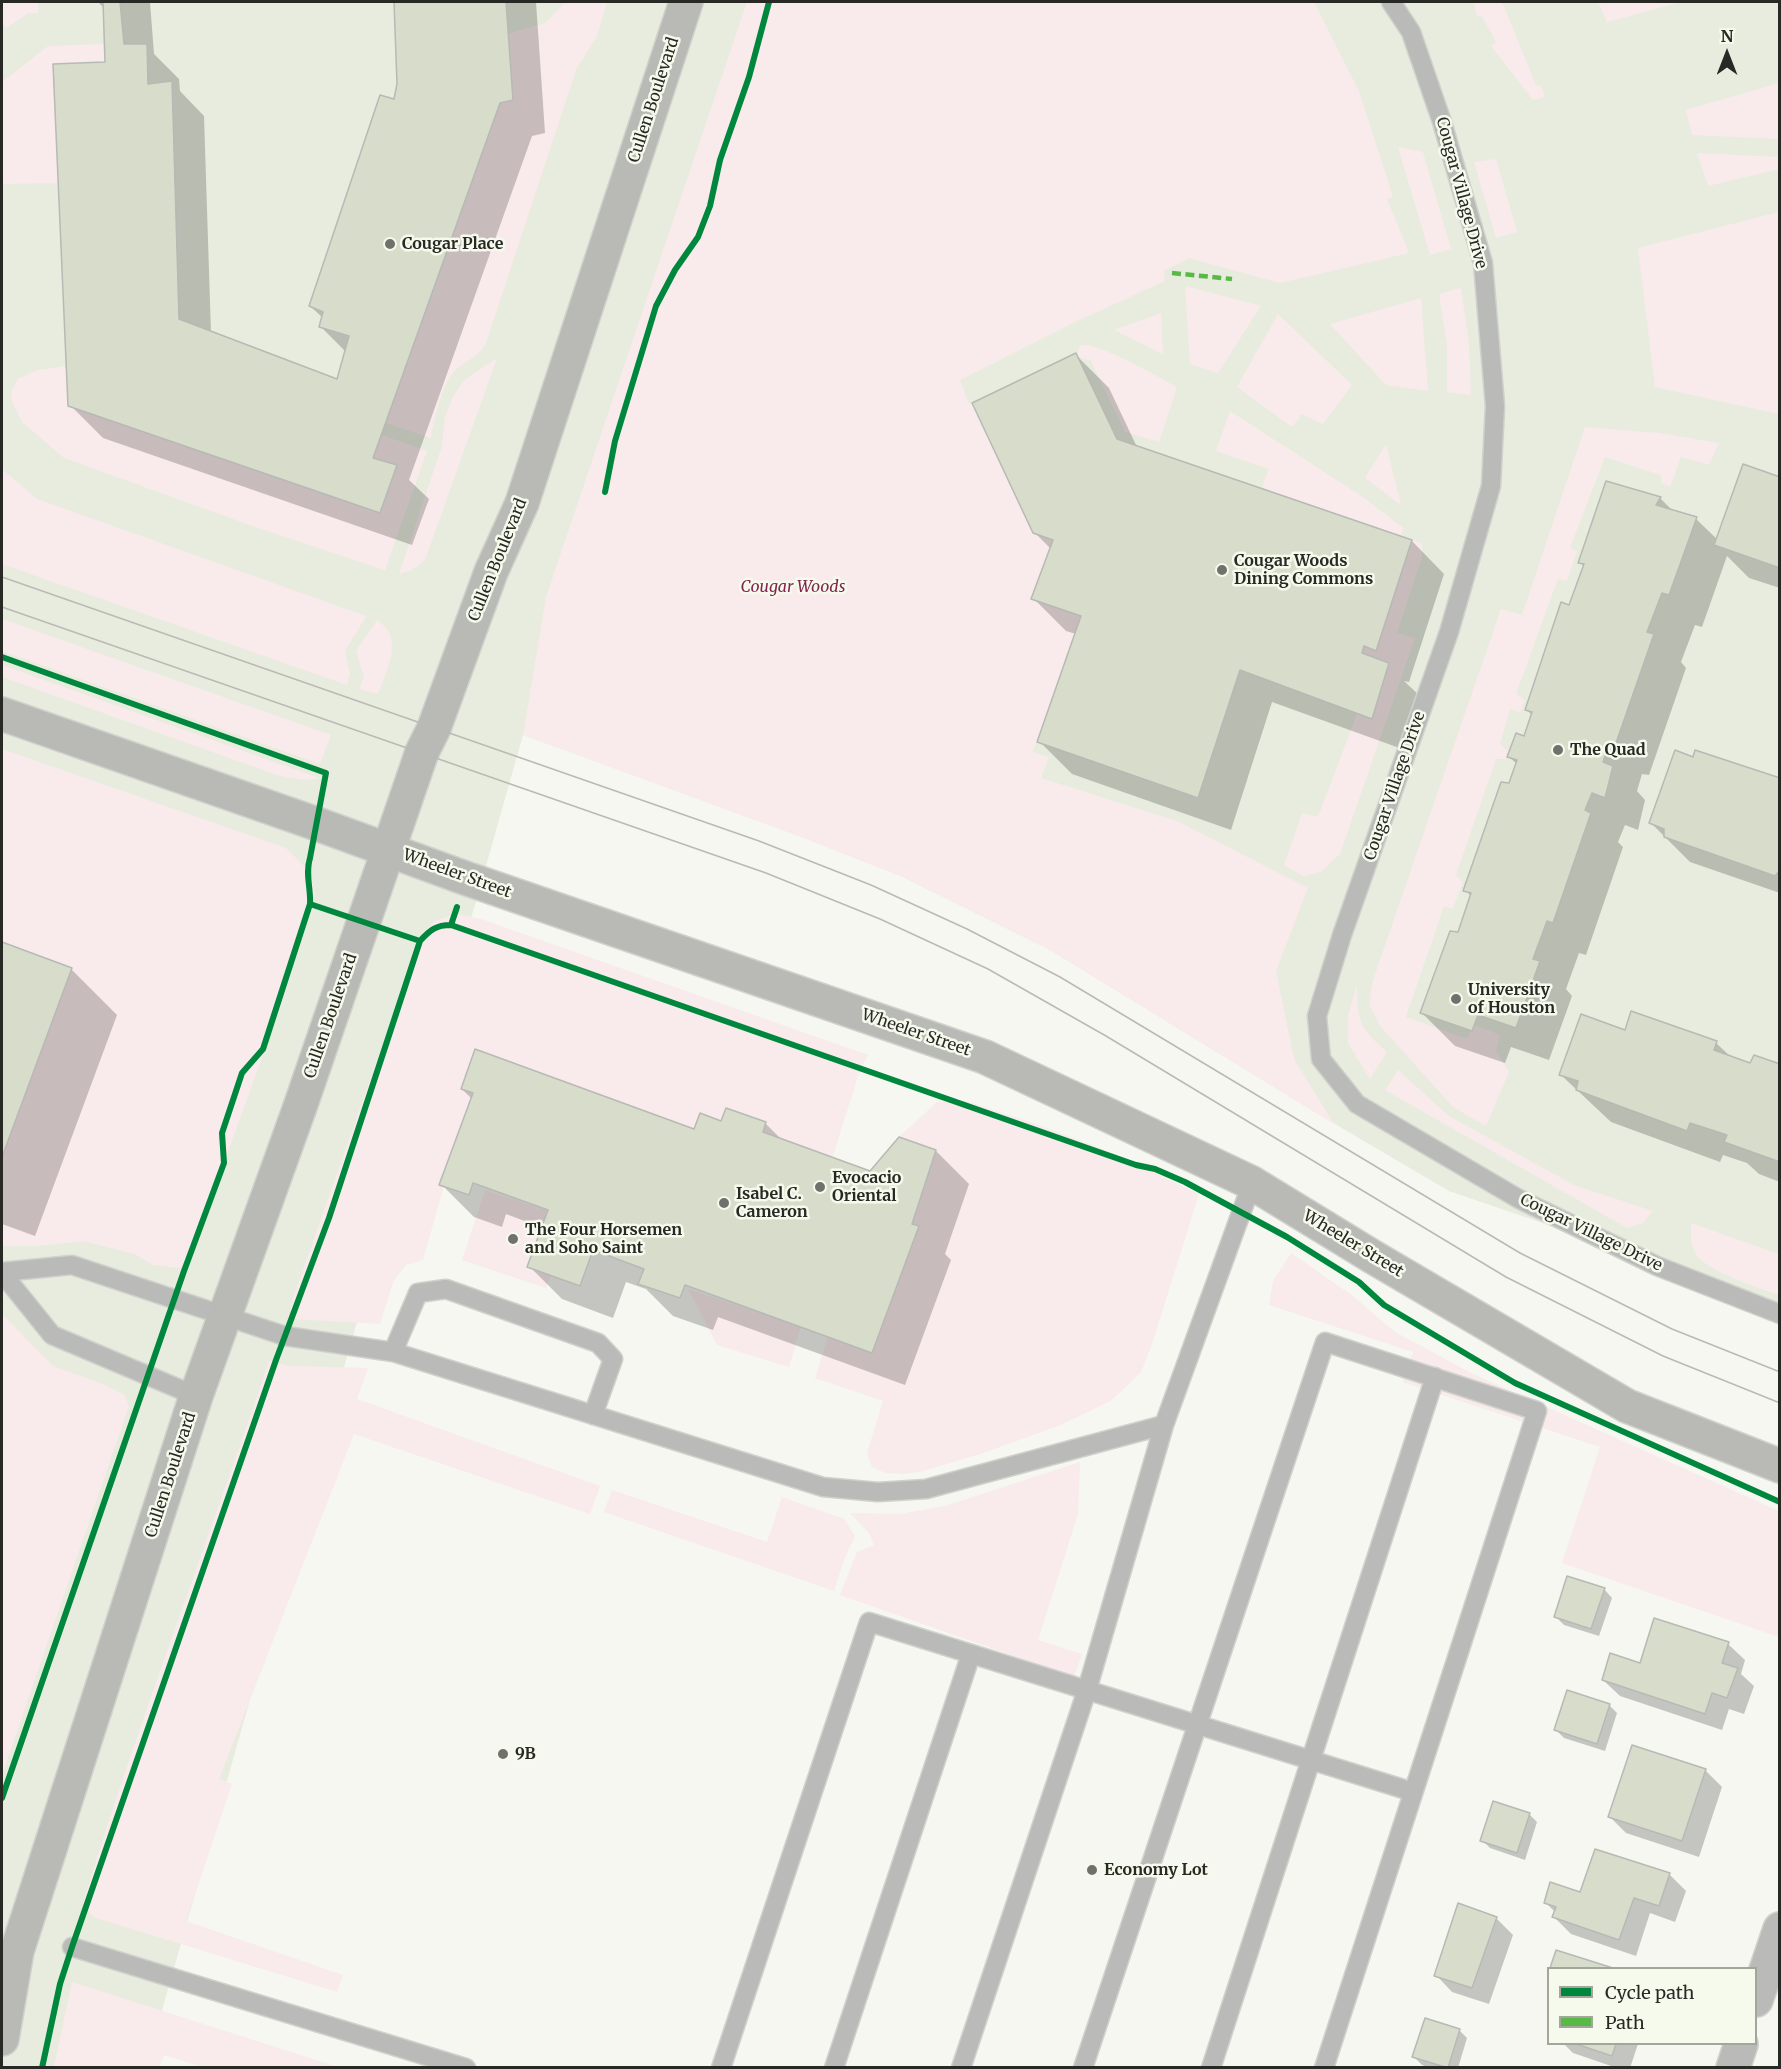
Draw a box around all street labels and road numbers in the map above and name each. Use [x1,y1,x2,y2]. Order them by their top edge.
street label: Cullen Boulevard [625,35,683,165]
street label: Cougar Village Drive [1432,115,1490,271]
street label: Cullen Boulevard [465,496,531,624]
street label: Cougar Village Drive [1361,709,1429,863]
street label: Wheeler Street [400,846,514,902]
street label: Cullen Boulevard [301,951,361,1081]
street label: Wheeler Street [859,1005,973,1061]
street label: Cougar Village Drive [1517,1190,1665,1276]
street label: Wheeler Street [1299,1206,1407,1282]
street label: Cullen Boulevard [142,1410,200,1540]

